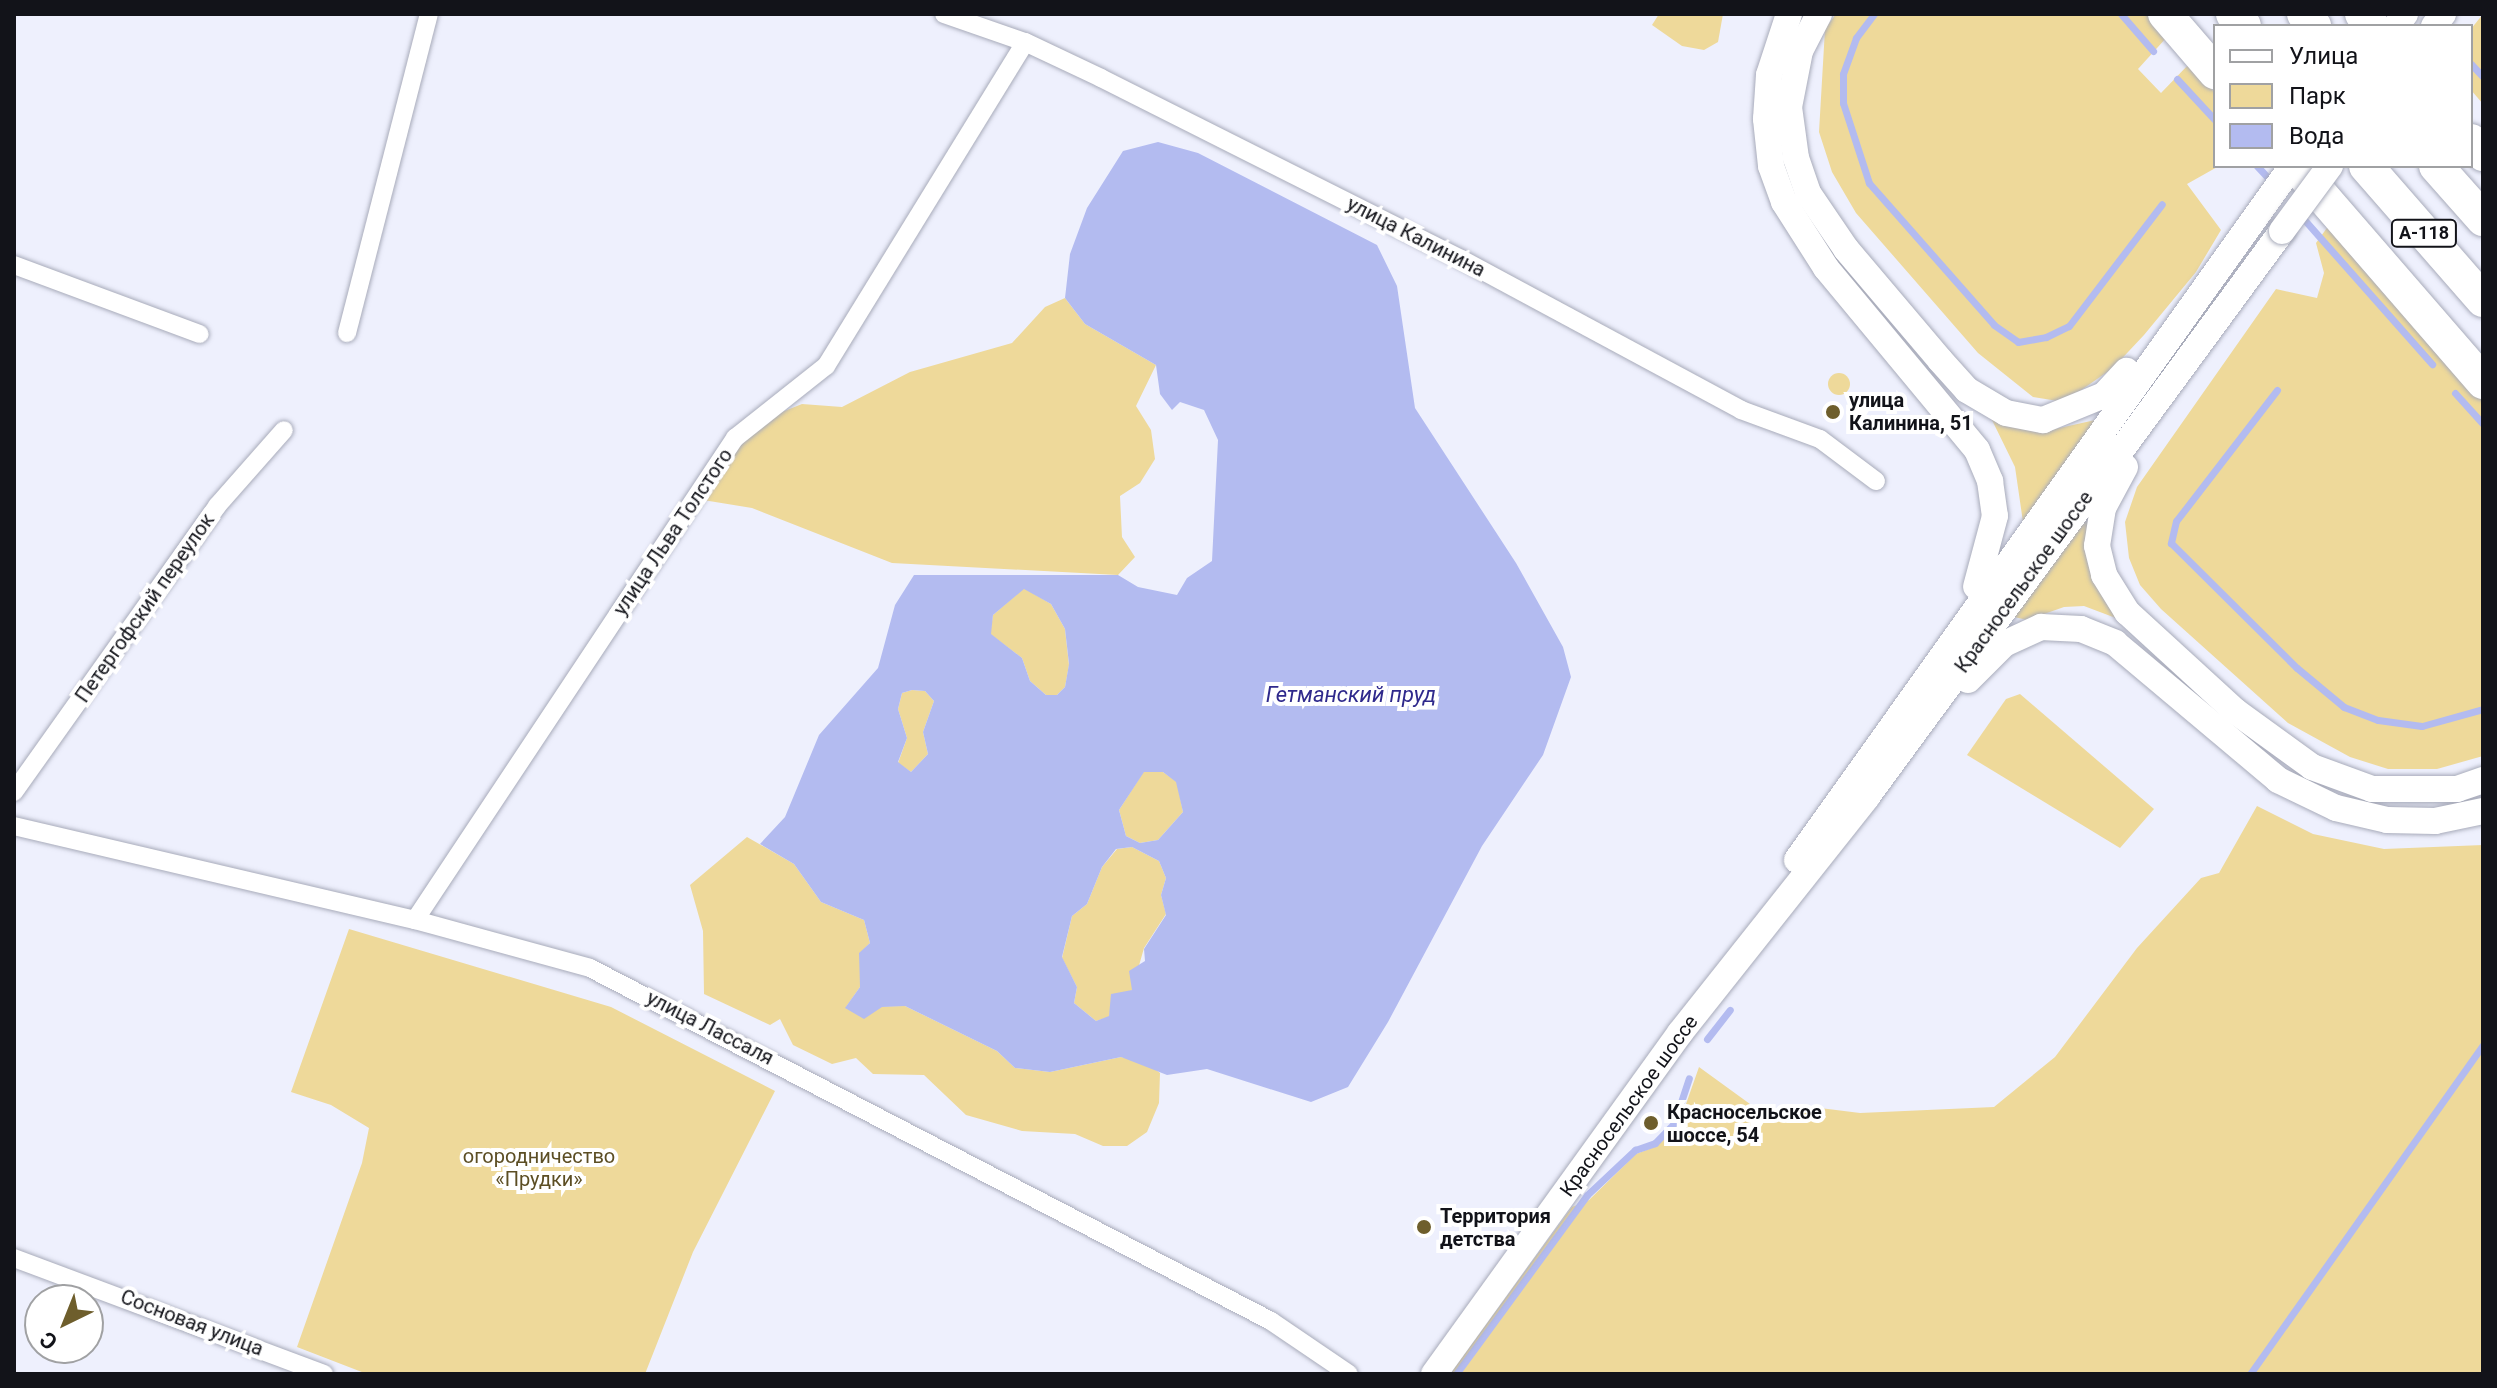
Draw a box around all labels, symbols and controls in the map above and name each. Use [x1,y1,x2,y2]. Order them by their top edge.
legend [2213,24,2473,168]
text: Улица [2289,42,2358,70]
text: Парк [2289,82,2346,110]
text: Вода [2289,122,2344,150]
street label: улица Калинина [1343,192,1489,282]
road number: А-118 [2390,219,2458,247]
place label: улица Калинина, 51 [1849,388,1973,435]
marker: улица Калинина, 51 [1824,403,1842,421]
street label: улица Льва Толстого [608,444,738,620]
street label: Красносельское шоссе [1950,486,2098,678]
street label: Петергофский переулок [70,509,220,707]
water label: Гетманский пруд [1266,682,1436,708]
street label: улица Лассаля [643,986,777,1070]
street label: Красносельское шоссе [1555,1010,1703,1202]
place label: Красносельское шоссе, 54 [1667,1100,1822,1147]
marker: Красносельское шоссе, 54 [1642,1114,1660,1132]
park label: огородничество «Прудки» [463,1145,615,1192]
place label: Территория детства [1440,1204,1551,1251]
marker: Территория детства [1415,1218,1433,1236]
north arrow [24,1284,104,1364]
street label: Сосновая улица [117,1285,267,1361]
text: С [35,1326,62,1355]

